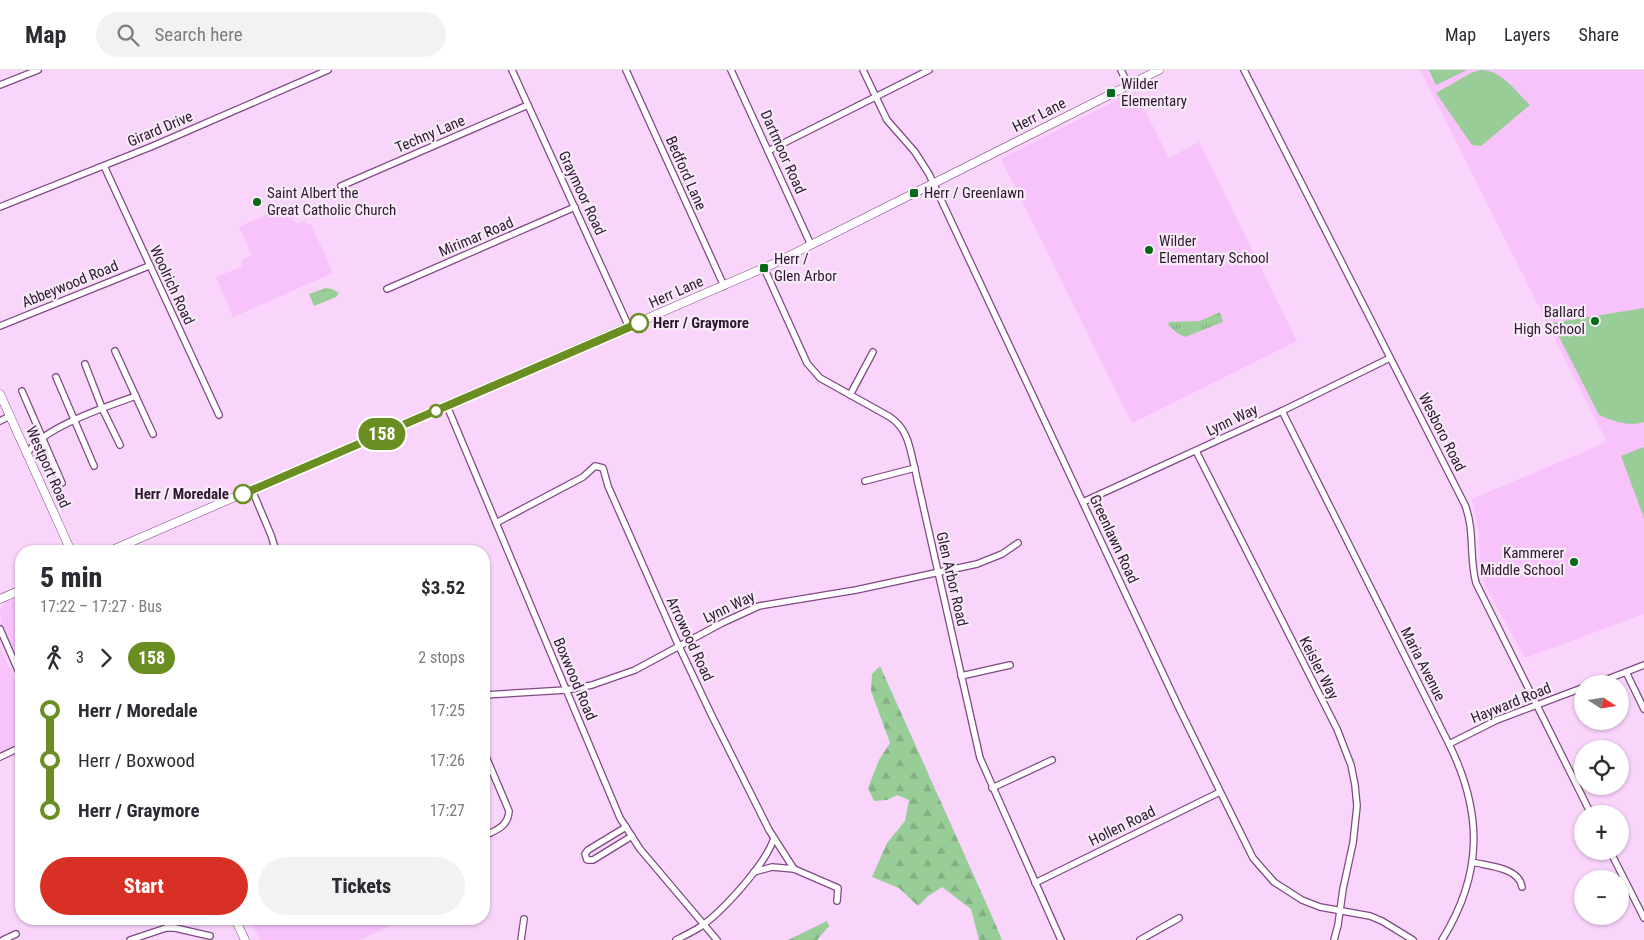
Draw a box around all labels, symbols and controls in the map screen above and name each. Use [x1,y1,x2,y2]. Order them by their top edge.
search box [96,12,446,57]
text: Map [25,21,66,49]
icon: search [114,21,142,49]
text: Search here [154,23,243,46]
text: Map [1445,24,1476,45]
text: Layers [1504,24,1551,45]
text: Share [1579,24,1619,45]
place label: Wilder Elementary [1121,75,1187,110]
marker: Wilder Elementary [1105,87,1117,99]
street label: Herr Lane [1009,94,1069,136]
street label: Girard Drive [125,107,195,151]
street label: Dartmoor Road [757,107,809,197]
street label: Techny Lane [392,111,468,157]
street label: Bedford Lane [662,133,710,213]
street label: Graymoor Road [555,148,609,238]
place label: Saint Albert the Great Catholic Church [267,184,396,219]
place label: Herr / Greenlawn [924,184,1024,202]
marker: Herr / Greenlawn [908,187,920,199]
marker: Saint Albert the Great Catholic Church [251,196,263,208]
street label: Mirimar Road [436,213,516,261]
place label: Wilder Elementary School [1159,232,1269,267]
street label: Woolrich Road [146,242,198,328]
marker: Wilder Elementary School [1143,244,1155,256]
place label: Herr / Glen Arbor [774,250,837,285]
street label: Abbeywood Road [19,256,121,312]
marker: Herr / Glen Arbor [758,262,770,274]
street label: Herr Lane [646,272,706,312]
place label: Ballard High School [1514,303,1585,338]
marker: Herr / Graymore [629,313,649,333]
place label: Herr / Graymore [653,314,749,332]
marker: Ballard High School [1589,315,1601,327]
street label: Wesboro Road [1415,390,1469,474]
street label: Lynn Way [1203,400,1261,440]
unlabelled marker [429,404,443,418]
line badge: 158 [353,418,411,450]
street label: Westport Road [22,423,74,511]
text: 158 [368,423,396,444]
marker: Herr / Moredale [233,484,253,504]
place label: Herr / Moredale [134,485,229,503]
street label: Greenlawn Road [1086,492,1142,586]
street label: Glen Arbor Road [932,530,972,628]
place label: Kammerer Middle School [1480,544,1564,579]
marker: Kammerer Middle School [1568,556,1580,568]
text: 5 min [40,561,102,594]
text: $3.52 [421,576,465,599]
street label: Lynn Way [700,587,758,627]
street label: Arrowood Road [663,594,717,684]
text: 17:22 – 17:27 · Bus [40,597,162,616]
street label: Maria Avenue [1397,624,1449,704]
street label: Keisler Way [1295,633,1343,703]
street label: Boxwood Road [550,635,600,723]
icon: walk [40,644,68,672]
icon: forward [92,644,120,672]
text: 158 [138,647,165,668]
text: 3 [76,648,84,667]
text: 2 stops [418,648,465,667]
north arrow [1574,675,1629,730]
map controls [1574,675,1629,925]
street label: Hayward Road [1468,679,1554,727]
text: Herr / Moredale [78,699,198,722]
text: 17:25 [430,701,465,720]
button: locate [1574,740,1629,795]
text: Herr / Boxwood [78,749,195,772]
text: 17:26 [430,751,465,770]
text: Herr / Graymore [78,799,200,822]
text: 17:27 [430,801,465,820]
street label: Hollen Road [1086,802,1158,850]
button: + [1574,805,1629,860]
button: Start [40,857,248,915]
button: Tickets [258,857,465,915]
button: − [1574,870,1629,925]

